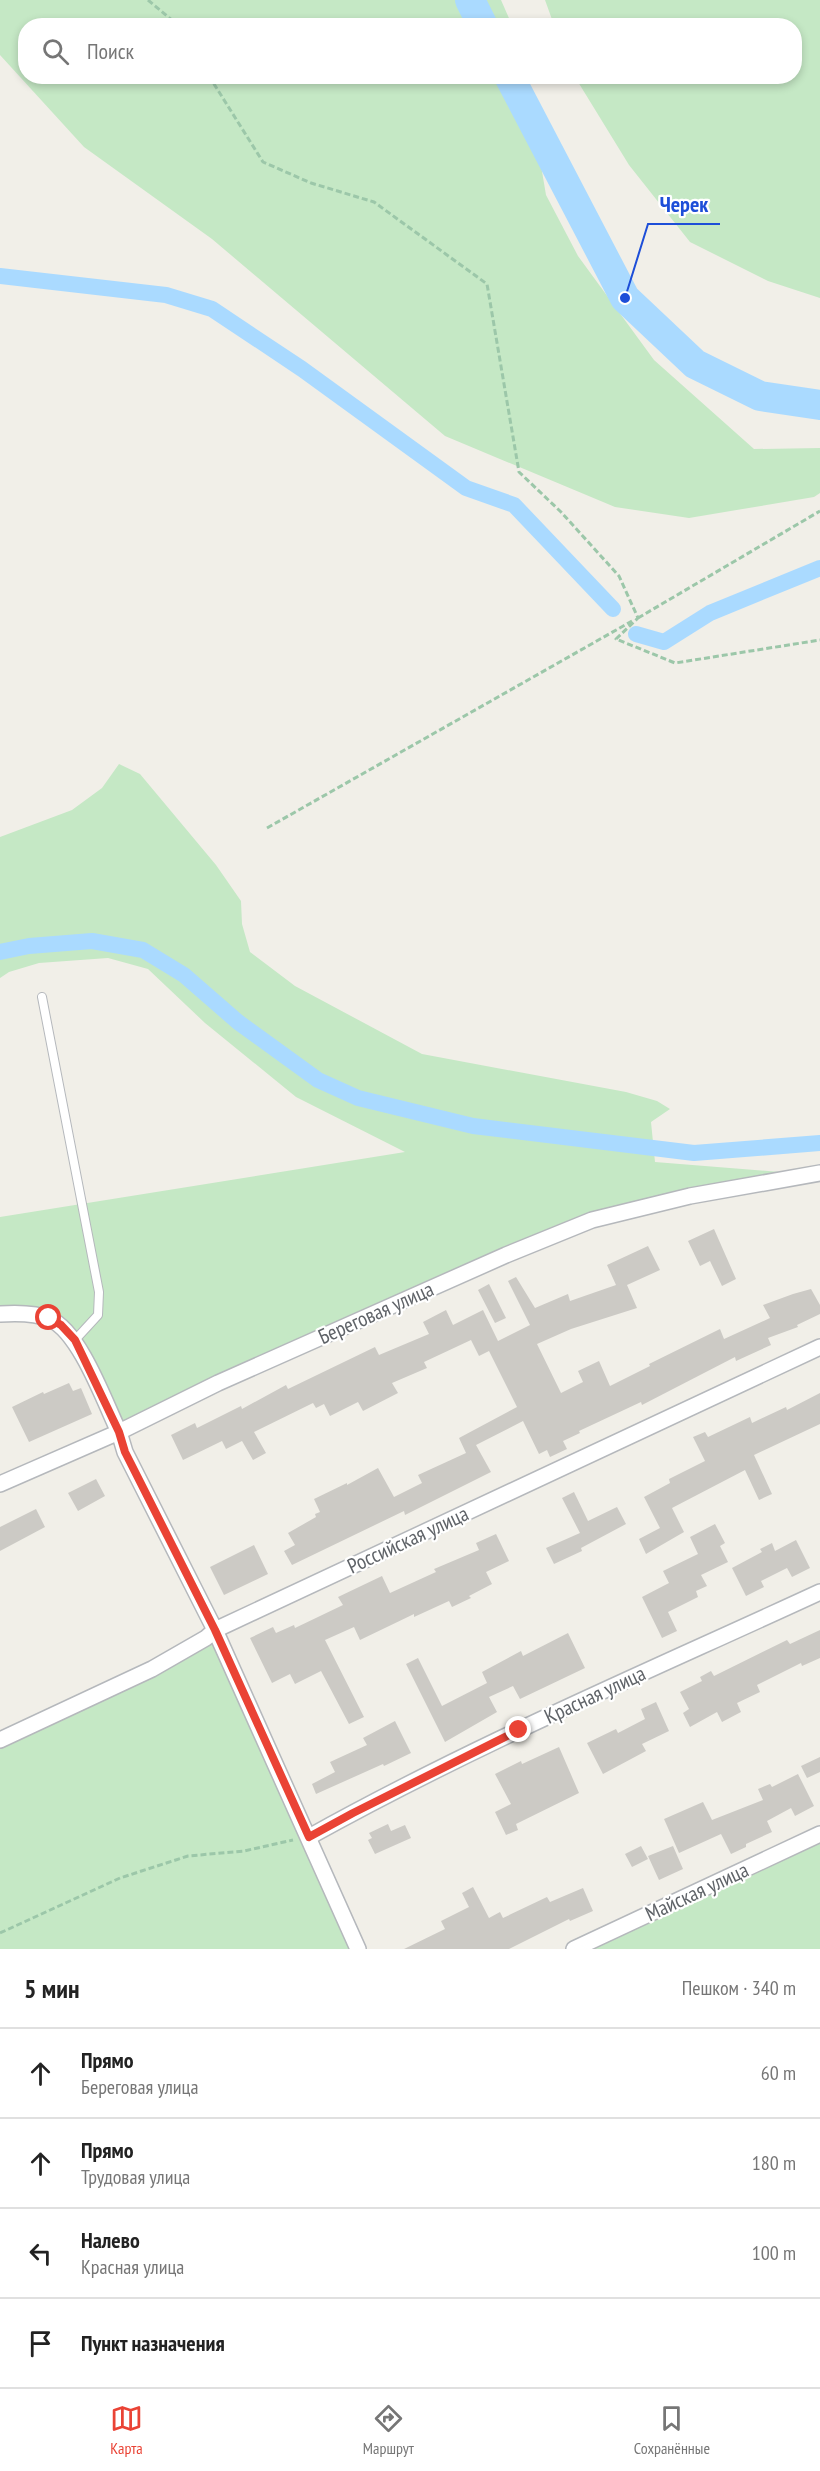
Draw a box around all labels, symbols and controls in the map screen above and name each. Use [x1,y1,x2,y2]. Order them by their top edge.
search box [18,18,802,84]
icon: search [39,35,72,68]
text: Поиск [87,37,134,65]
callout: Черек [648,184,720,224]
text: Черек [660,190,709,218]
street label: Береговая улица [314,1275,438,1350]
route start [35,1304,61,1330]
street label: Российская улица [343,1500,473,1579]
street label: Красная улица [540,1659,650,1730]
route end [505,1716,531,1742]
street label: Майская улица [641,1856,753,1927]
text: 5 мин [24,1972,79,2005]
text: Пешком · 340 m [682,1975,796,2001]
text: Прямо [81,2046,134,2074]
icon: ahead [24,2057,57,2090]
text: 60 m [761,2060,796,2086]
text: Береговая улица [81,2074,198,2100]
text: Прямо [81,2136,134,2164]
icon: ahead [24,2147,57,2180]
text: 180 m [752,2150,796,2176]
text: Трудовая улица [81,2164,190,2190]
text: Налево [81,2226,140,2254]
icon: left [24,2237,57,2270]
text: 100 m [752,2240,796,2266]
text: Красная улица [81,2254,184,2280]
icon: arrive [24,2327,57,2360]
text: Пункт назначения [81,2329,225,2357]
tab: Карта [110,2402,143,2458]
tab: Маршрут [363,2402,414,2458]
tab: Сохранённые [634,2402,710,2458]

